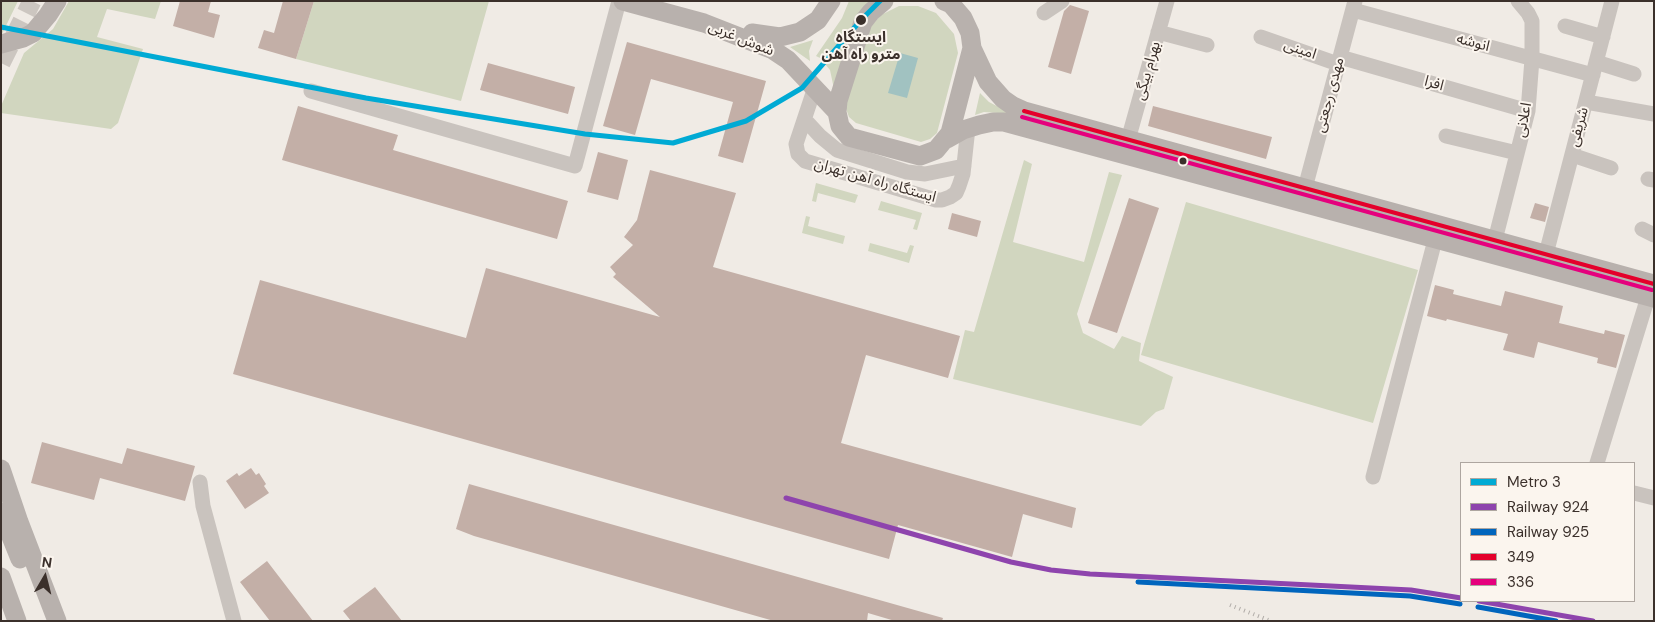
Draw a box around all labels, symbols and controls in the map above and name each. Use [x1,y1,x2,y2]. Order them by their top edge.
marker: ایستگاه مترو راه آهن [854,13,868,27]
street label: شوش غربی [706,18,776,60]
place label: ایستگاه مترو راه آهن [822,29,900,64]
street label: انوشه [1454,30,1492,56]
street label: امینی [1281,36,1319,64]
street label: بهرام بیگی [1131,40,1165,102]
street label: مهدی رجعتی [1311,55,1349,135]
street label: افرا [1422,73,1446,95]
street label: اعلانی [1512,101,1536,139]
street label: شریفی [1565,105,1593,149]
street label: ایستگاه راه آهن تهران [812,155,938,207]
unlabelled marker [1178,156,1188,166]
legend [1460,462,1635,602]
text: Metro 3 [1507,472,1561,492]
text: Railway 924 [1507,497,1589,517]
text: Railway 925 [1507,522,1589,542]
text: 349 [1507,547,1534,567]
north arrow [20,552,70,602]
text: N [41,553,53,572]
text: 336 [1507,572,1534,592]

